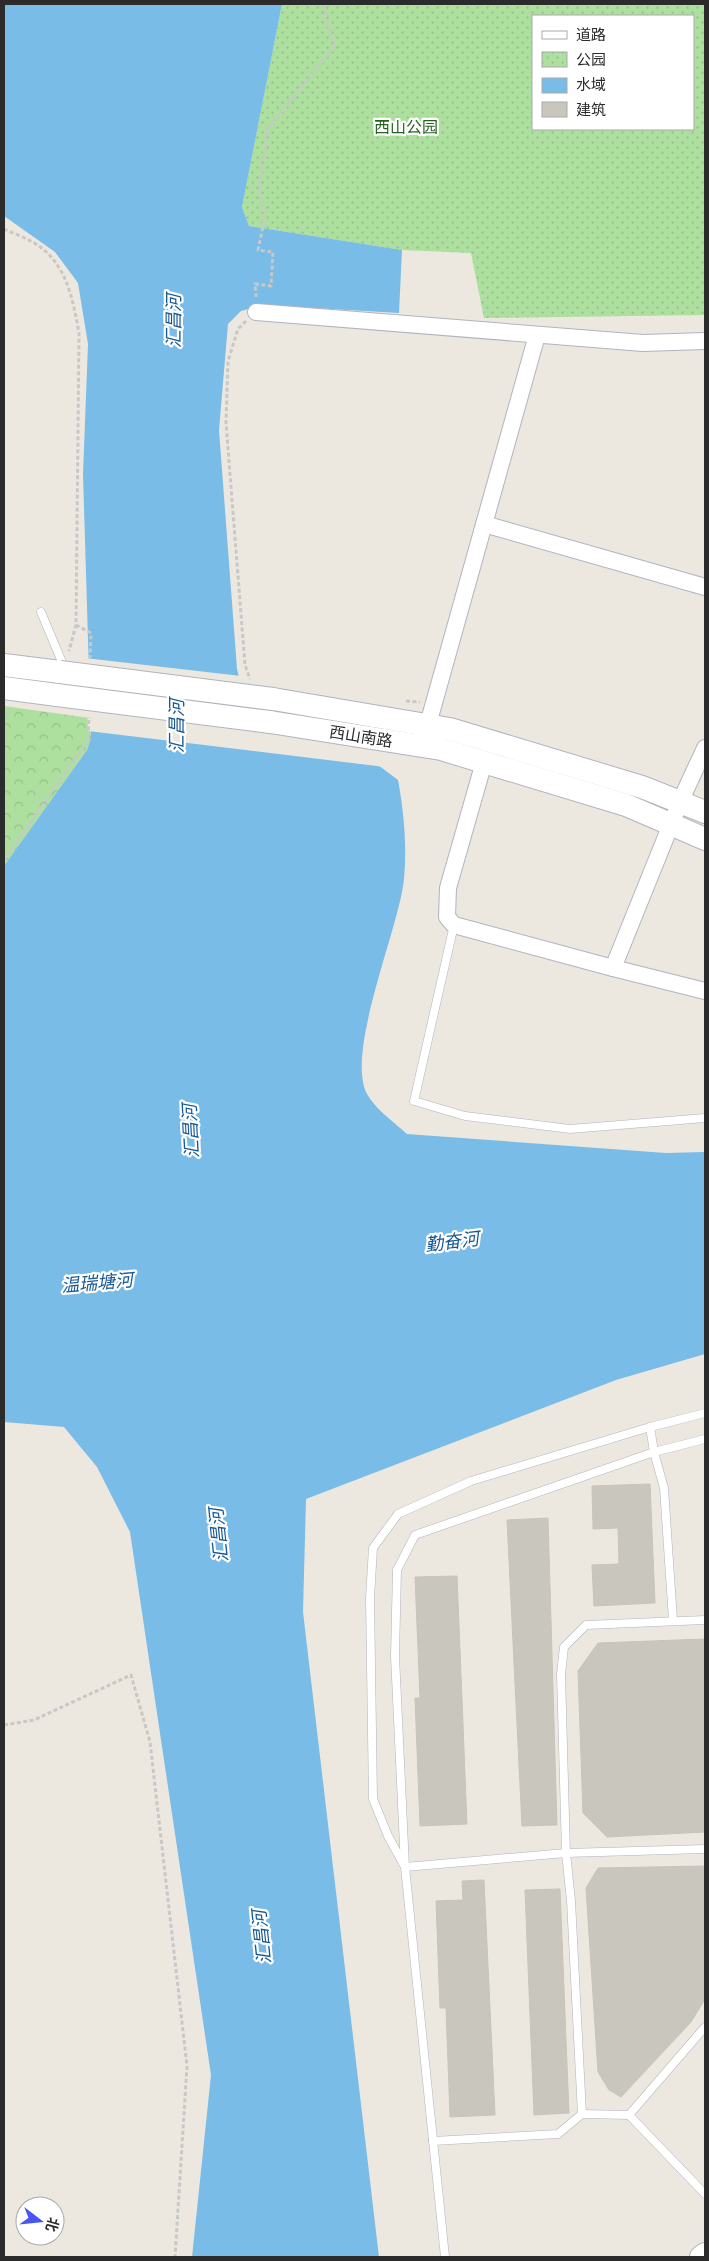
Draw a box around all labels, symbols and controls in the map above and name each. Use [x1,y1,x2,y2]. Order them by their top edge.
legend [532,15,694,130]
text: 道路 [576,26,606,43]
text: 公园 [576,51,606,68]
text: 水域 [576,76,606,93]
text: 建筑 [576,101,606,118]
park label: 西山公园 [374,118,438,137]
water label: 汇昌河 [163,291,184,348]
water label: 汇昌河 [166,696,187,753]
street label: 西山南路 [328,722,394,751]
water label: 汇昌河 [178,1101,202,1159]
water label: 勤奋河 [424,1227,483,1255]
water label: 温瑞塘河 [60,1269,137,1296]
water label: 汇昌河 [205,1504,232,1563]
water label: 汇昌河 [248,1906,275,1965]
north arrow [15,2196,65,2246]
text: 北 [43,2216,62,2234]

